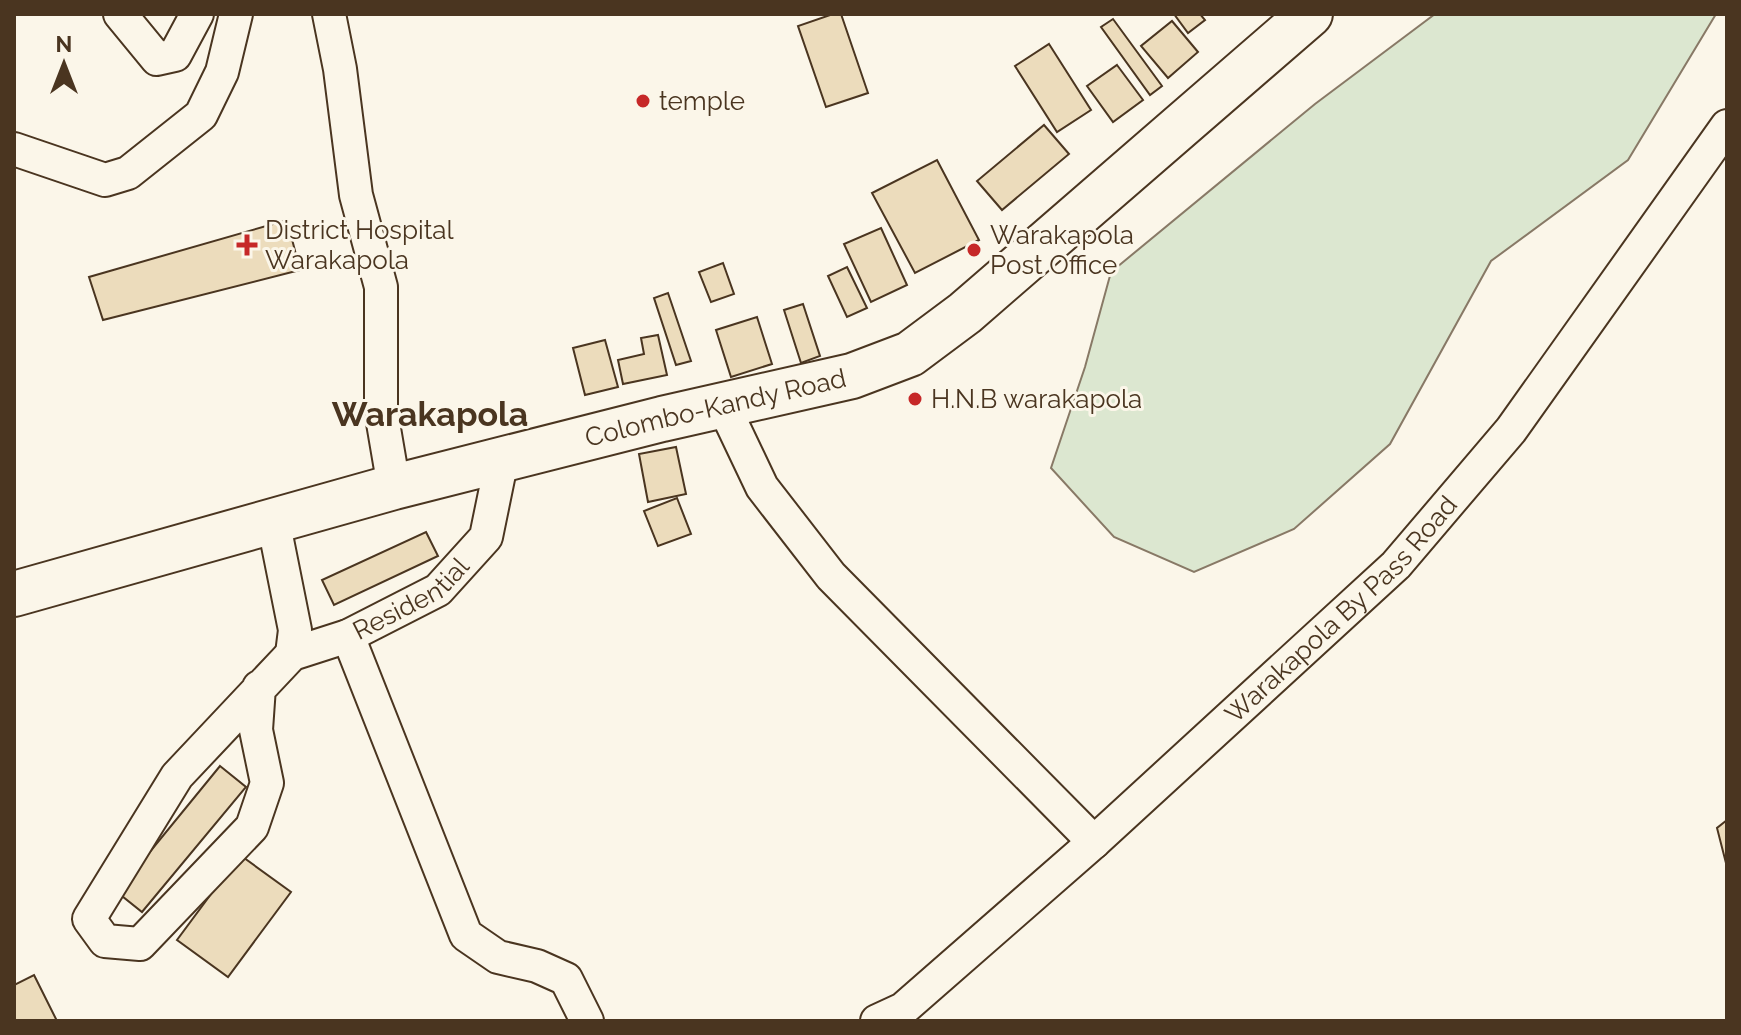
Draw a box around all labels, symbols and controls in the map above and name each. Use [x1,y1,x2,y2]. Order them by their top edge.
north arrow [24,24,104,104]
text: N [56,31,72,57]
place label: temple [659,86,745,116]
marker: temple [634,92,652,110]
place label: District Hospital Warakapola [265,215,455,275]
place label: Warakapola Post Office [990,220,1134,280]
marker: District Hospital Warakapola [236,234,258,256]
marker: Warakapola Post Office [965,241,983,259]
street label: Colombo-Kandy Road [582,363,849,453]
place label: H.N.B warakapola [931,384,1142,414]
marker: H.N.B warakapola [906,390,924,408]
district label: Warakapola [332,394,528,434]
street label: Warakapola By Pass Road [1219,490,1463,729]
street label: Residential [348,551,476,646]

